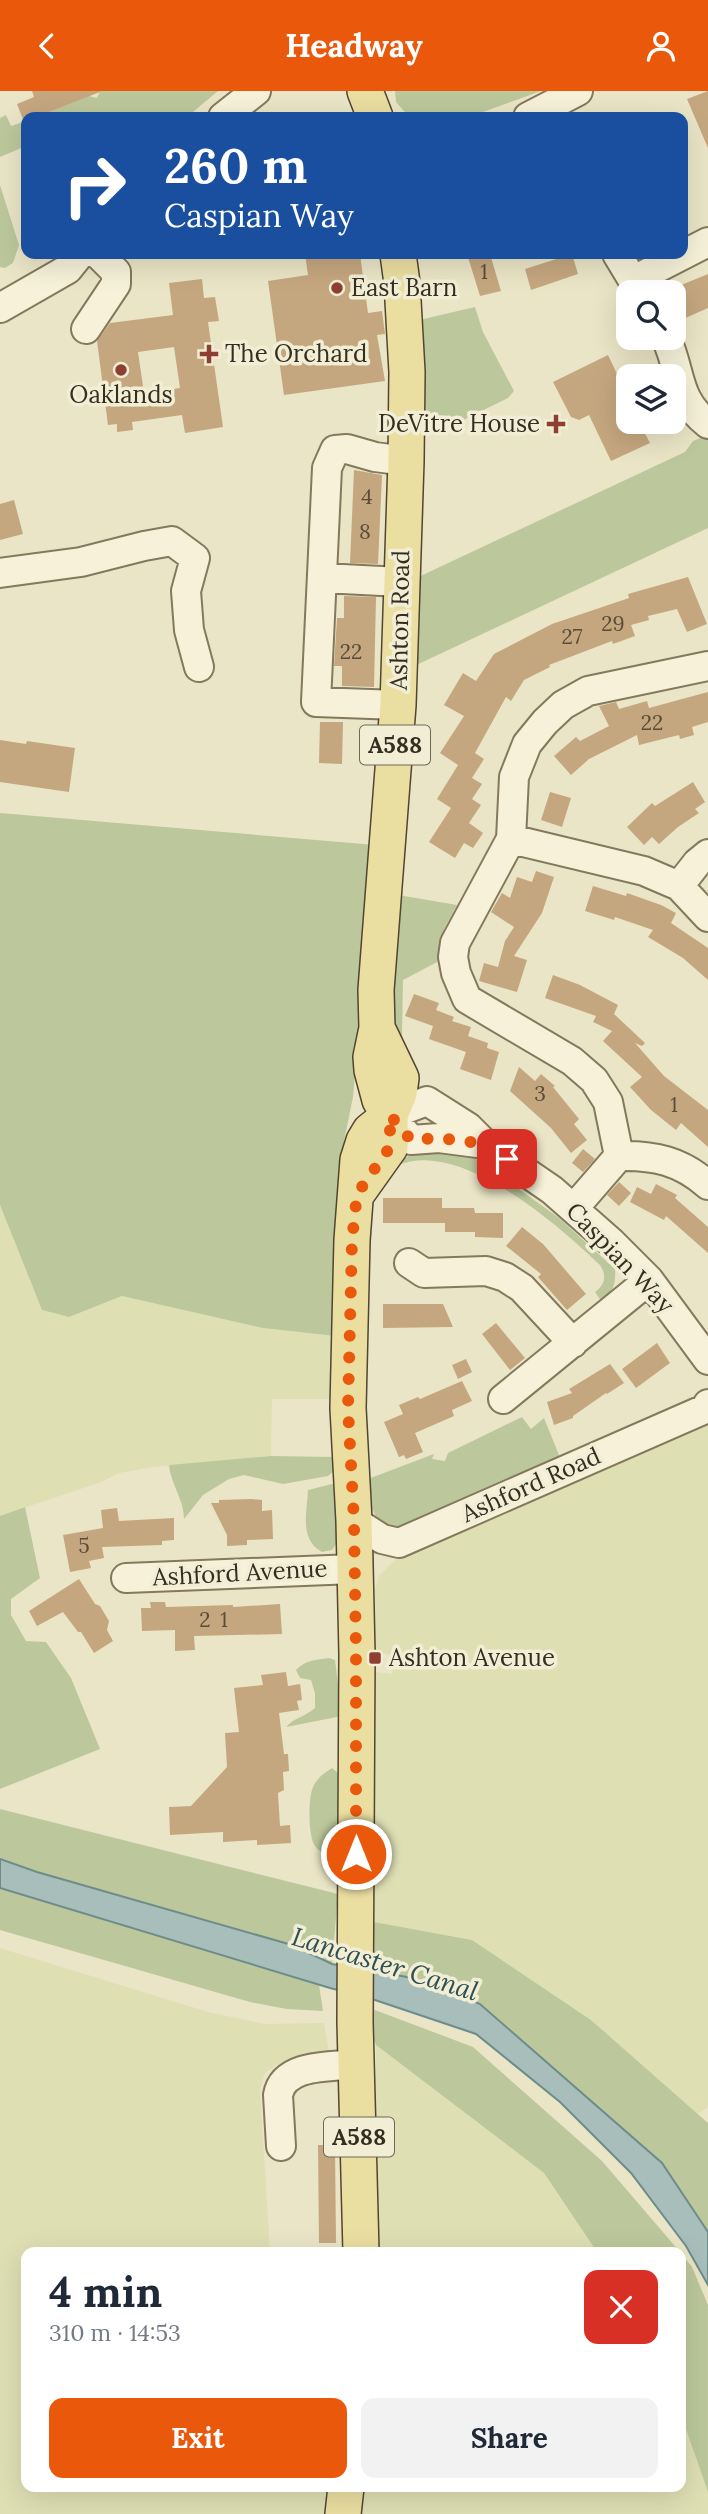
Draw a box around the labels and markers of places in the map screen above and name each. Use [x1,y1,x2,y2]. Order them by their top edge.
place label: East Barn [351,272,457,303]
marker: East Barn [329,280,345,296]
place label: The Orchard [225,338,367,369]
marker: The Orchard [199,344,219,364]
marker: Oaklands [113,362,129,378]
place label: Oaklands [69,379,173,410]
place label: DeVitre House [378,408,540,439]
marker: DeVitre House [546,414,566,434]
pin [477,1129,537,1189]
place label: Ashton Avenue [388,1642,555,1673]
marker: Ashton Avenue [367,1650,383,1666]

